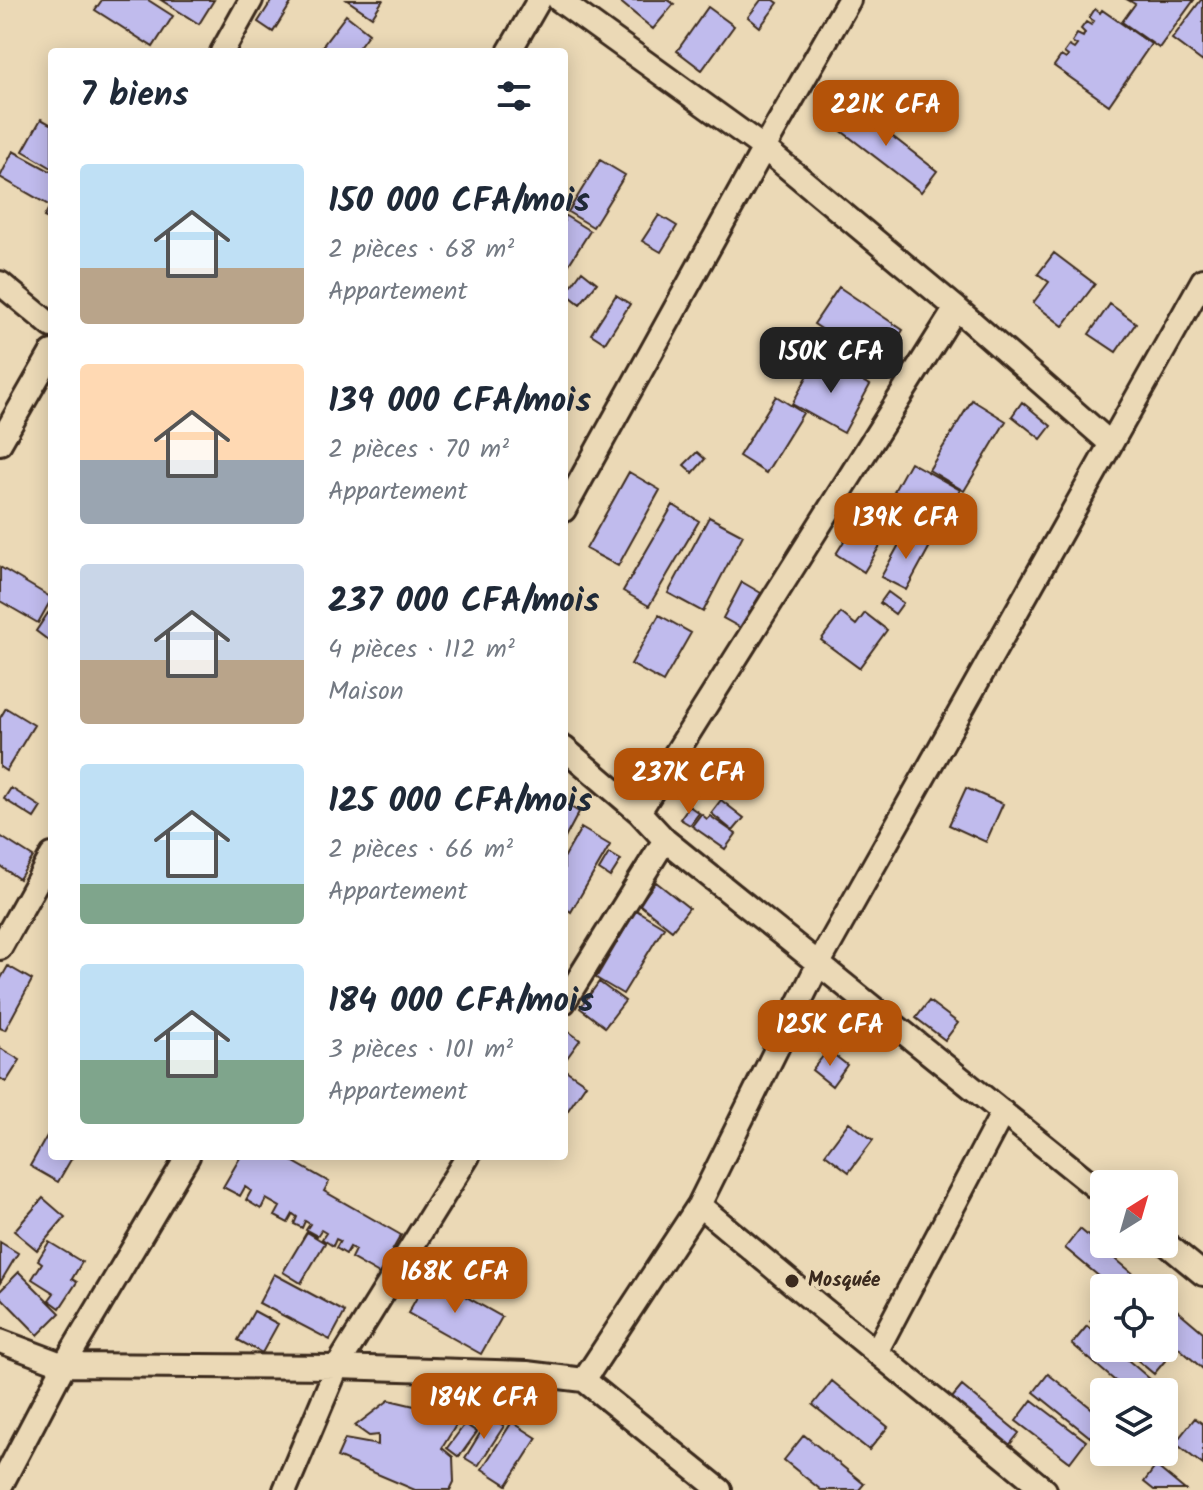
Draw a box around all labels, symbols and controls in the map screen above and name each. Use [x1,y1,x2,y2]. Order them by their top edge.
text: 7 biens [80,69,189,123]
icon: filters [492,74,536,118]
pin: 221K CFA [803,80,969,148]
text: 221K CFA [831,85,941,127]
text: 150 000 CFA/mois [328,175,590,229]
icon: home [144,196,240,292]
text: 2 pièces · 68 m² [328,229,514,271]
text: Appartement [328,271,468,313]
pin: 150K CFA [748,327,914,395]
text: 150K CFA [778,332,884,374]
text: 139 000 CFA/mois [328,375,591,429]
icon: home [144,396,240,492]
text: 2 pièces · 70 m² [328,429,509,471]
text: Appartement [328,471,468,513]
pin: 139K CFA [823,493,989,561]
text: 139K CFA [852,498,960,540]
text: 237 000 CFA/mois [328,575,599,629]
icon: home [144,596,240,692]
text: 4 pièces · 112 m² [328,629,515,671]
text: Maison [328,671,404,713]
pin: 237K CFA [606,748,772,816]
text: 237K CFA [632,753,746,795]
text: 125 000 CFA/mois [328,775,592,829]
icon: home [144,796,240,892]
text: 2 pièces · 66 m² [328,829,513,871]
text: Appartement [328,871,468,913]
text: 184 000 CFA/mois [328,975,594,1029]
icon: home [144,996,240,1092]
pin: 125K CFA [747,1000,913,1068]
text: 125K CFA [776,1005,884,1047]
text: 3 pièces · 101 m² [328,1029,513,1071]
text: Appartement [328,1071,468,1113]
north arrow [1090,1170,1178,1258]
map controls [1090,1170,1178,1466]
pin: 168K CFA [372,1247,538,1315]
text: 168K CFA [400,1252,510,1294]
place label: Mosquée [808,1265,881,1297]
marker: Mosquée [783,1272,801,1290]
button: locate [1090,1274,1178,1362]
pin: 184K CFA [401,1373,567,1441]
text: 184K CFA [429,1378,539,1420]
button: layers [1090,1378,1178,1466]

